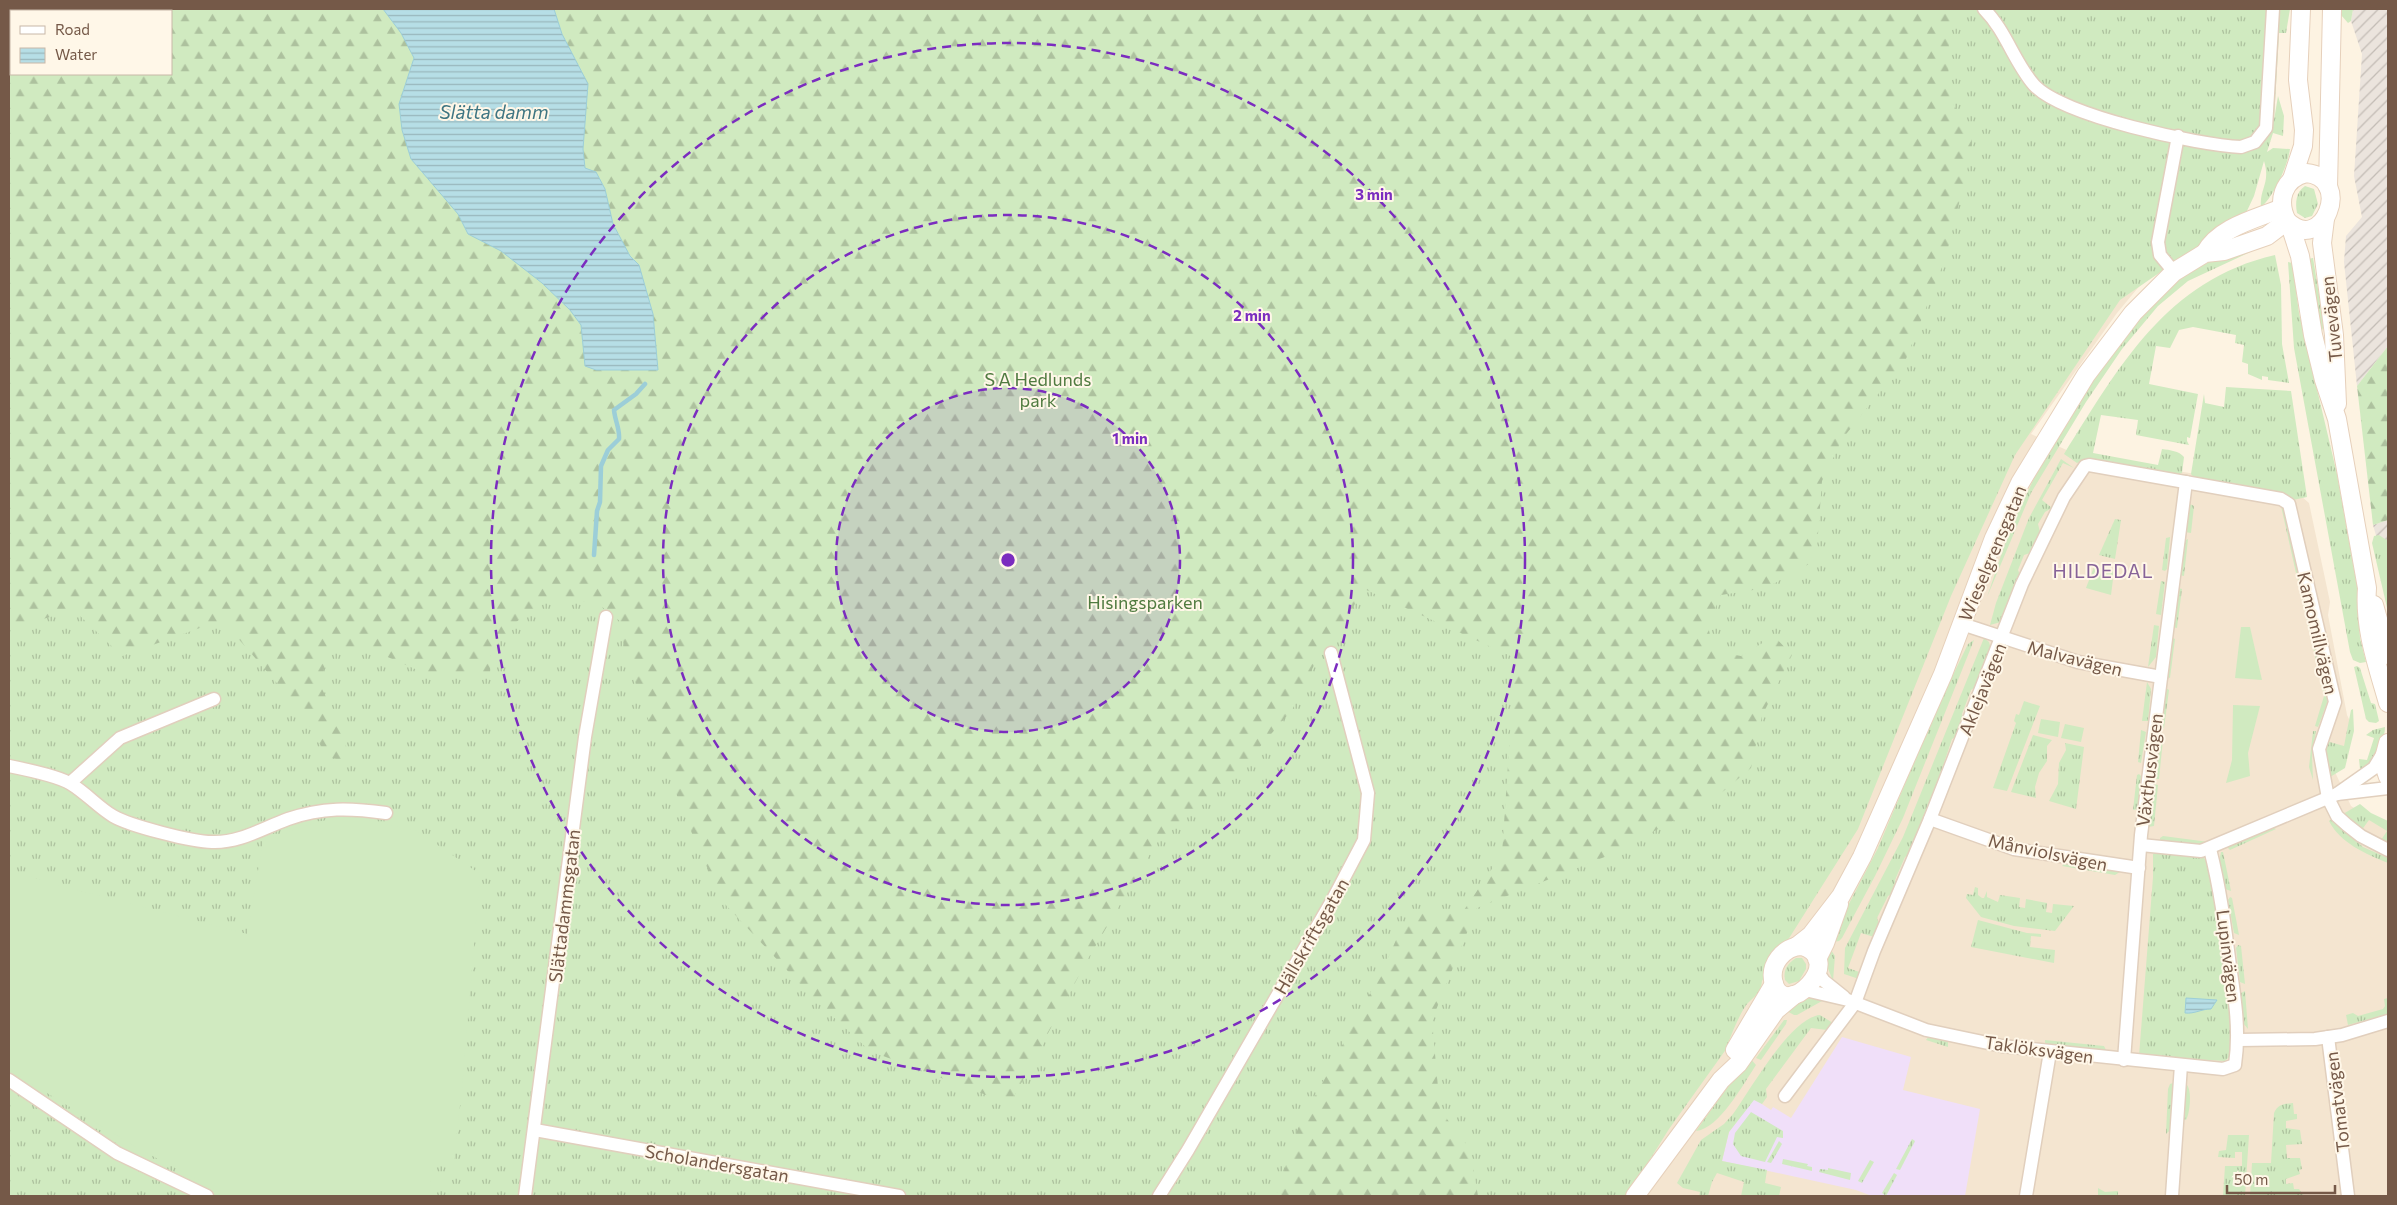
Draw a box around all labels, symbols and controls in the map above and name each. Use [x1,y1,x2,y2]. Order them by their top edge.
legend [10,10,172,75]
text: Road [55,20,90,38]
text: Water [55,45,97,63]
water label: Slätta damm [439,100,549,123]
text: 3 min [1355,185,1393,203]
street label: Tuvevägen [2316,275,2346,363]
text: 2 min [1233,306,1271,324]
park label: S A Hedlunds park [985,368,1091,411]
text: 1 min [1112,429,1148,447]
street label: Wieselgrensgatan [1953,482,2031,624]
centre of rings [999,551,1017,569]
district label: HILDEDAL [2052,559,2154,582]
street label: Kamomillvägen [2293,570,2343,696]
park label: Hisingsparken [1087,591,1203,613]
street label: Malvavägen [2025,636,2125,680]
street label: Aklejavägen [1953,640,2011,738]
street label: Växthusvägen [2131,712,2167,828]
street label: Slättadammsgatan [544,828,584,984]
street label: Månviolsvägen [1986,829,2110,875]
street label: Hällskriftsgatan [1269,874,1353,998]
street label: Lupinvägen [2212,908,2246,1004]
street label: Taklöksvägen [1983,1030,2095,1068]
street label: Tomatvägen [2320,1050,2354,1154]
street label: Scholandersgatan [643,1139,791,1187]
scale bar [2227,1162,2334,1194]
text: 50 m [2234,1170,2268,1188]

